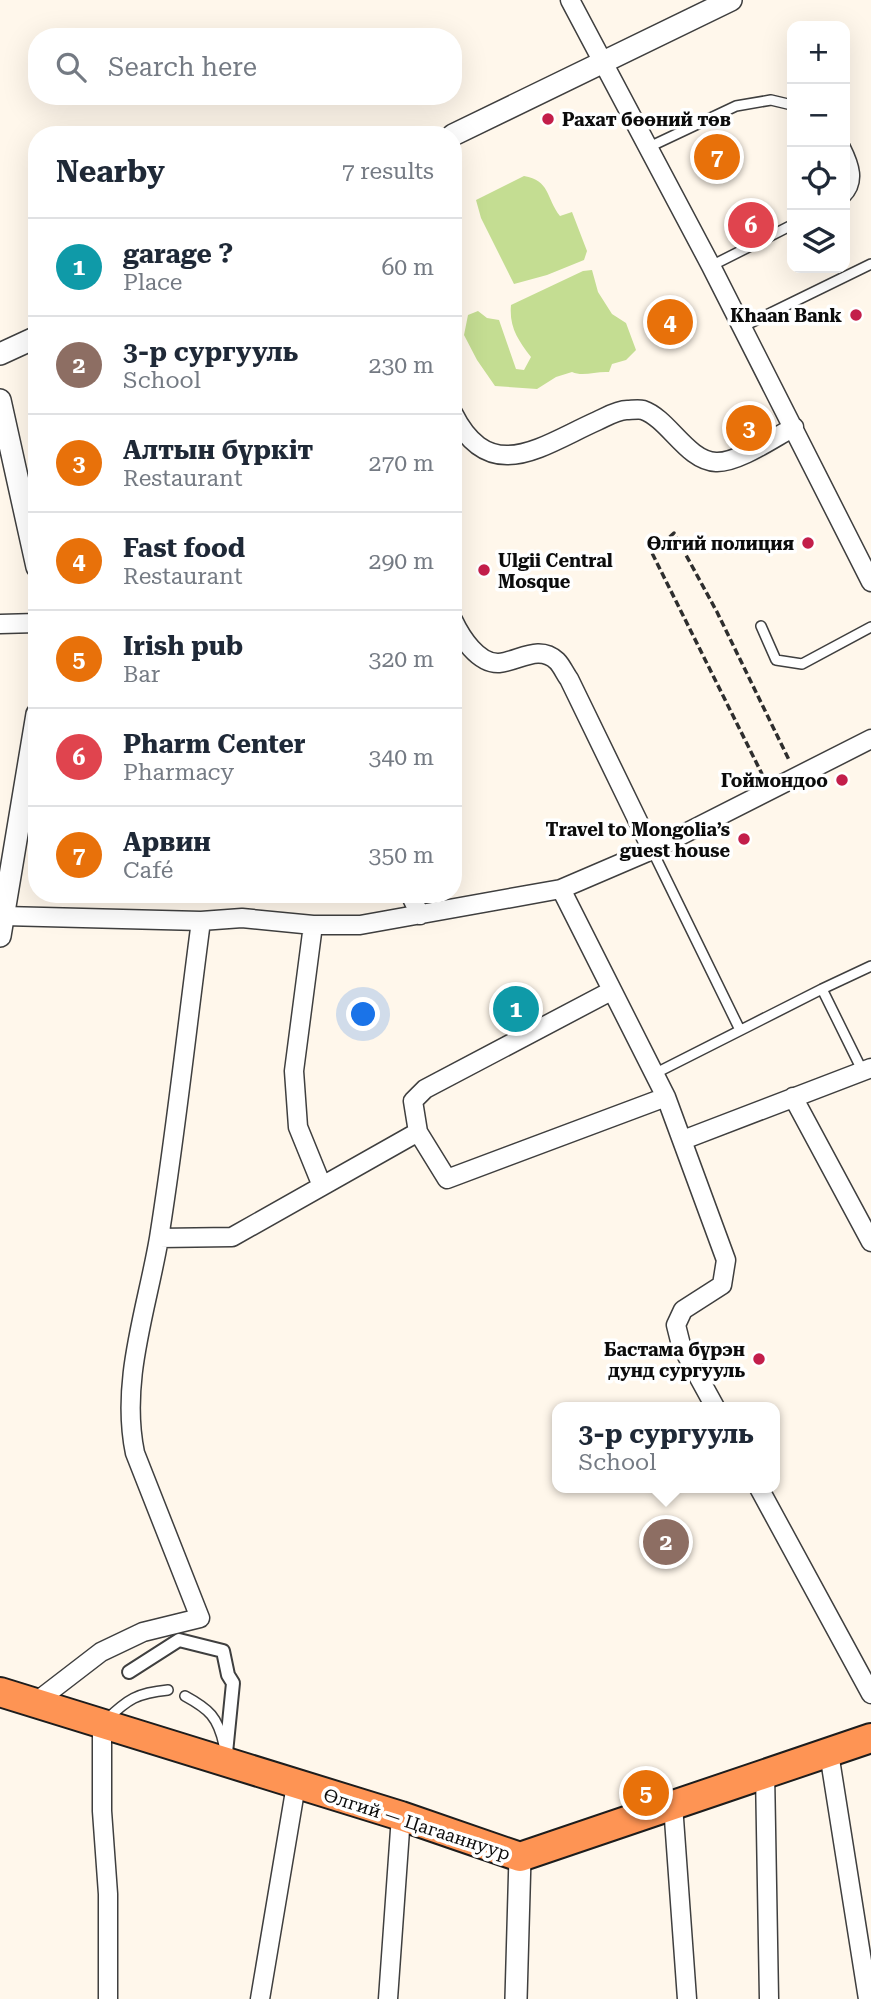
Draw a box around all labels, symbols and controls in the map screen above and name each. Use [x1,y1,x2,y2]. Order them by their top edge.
map controls [787,21,850,273]
button: + [787,21,850,84]
search box [28,28,462,105]
icon: search [52,48,90,86]
text: Search here [108,52,257,82]
button: − [787,84,850,147]
place label: Раxат бөөний төв [562,109,731,130]
marker: Раxат бөөний төв [540,111,556,127]
pin: 7 [694,131,740,183]
button: locate [787,147,850,210]
text: Nearby [56,154,165,189]
text: 7 results [342,158,434,185]
pin: 6 [728,199,774,251]
button: layers [787,210,850,273]
text: garage ? [123,239,233,269]
text: 1 [73,254,85,281]
text: 60 m [381,254,434,281]
text: Place [123,269,182,296]
pin: 4 [647,296,693,348]
place label: Khaan Bank [730,305,843,326]
marker: Khaan Bank [848,307,864,323]
text: 3-р сургууль [123,337,298,367]
text: 2 [73,352,85,379]
text: 230 m [369,352,434,379]
text: School [123,367,201,394]
pin: 3 [726,402,772,454]
text: Алтын бүркiт [123,435,313,465]
text: 3 [73,450,85,477]
text: 270 m [369,450,434,477]
text: Restaurant [123,465,242,492]
text: Fast food [123,533,245,563]
place label: Өлгий полиция [647,533,794,554]
marker: Өлгий полиция [800,535,816,551]
text: 4 [73,548,85,575]
text: 290 m [369,548,434,575]
place label: Ulgii Central Mosque [498,550,613,592]
marker: Ulgii Central Mosque [476,562,492,578]
text: Restaurant [123,563,242,590]
text: Irish pub [123,631,243,661]
text: 5 [73,646,85,673]
text: 320 m [369,646,434,673]
text: Bar [123,661,160,688]
text: Pharm Center [123,729,306,759]
text: 6 [73,744,85,771]
text: 340 m [369,744,434,771]
text: Pharmacy [123,759,234,786]
place label: Гоймондоо [721,770,828,791]
marker: Гоймондоо [834,772,850,788]
place label: Travel to Mongolia’s guest house [546,819,730,861]
text: Арвин [123,827,211,857]
marker: Travel to Mongolia’s guest house [736,831,752,847]
text: 7 [73,842,85,869]
text: 350 m [369,842,434,869]
text: Café [123,857,173,884]
pin: 1 [493,983,539,1035]
your location [346,997,380,1031]
place label: Бастама бүрэн дунд сургууль [604,1339,745,1381]
marker: Бастама бүрэн дунд сургууль [751,1351,767,1367]
popup [552,1402,780,1493]
text: 3-р сургууль [579,1419,753,1449]
text: School [579,1449,656,1476]
pin: 2 [643,1516,689,1568]
pin: 5 [623,1767,669,1819]
street label: Өлгий — Цагааннуур [321,1784,513,1864]

